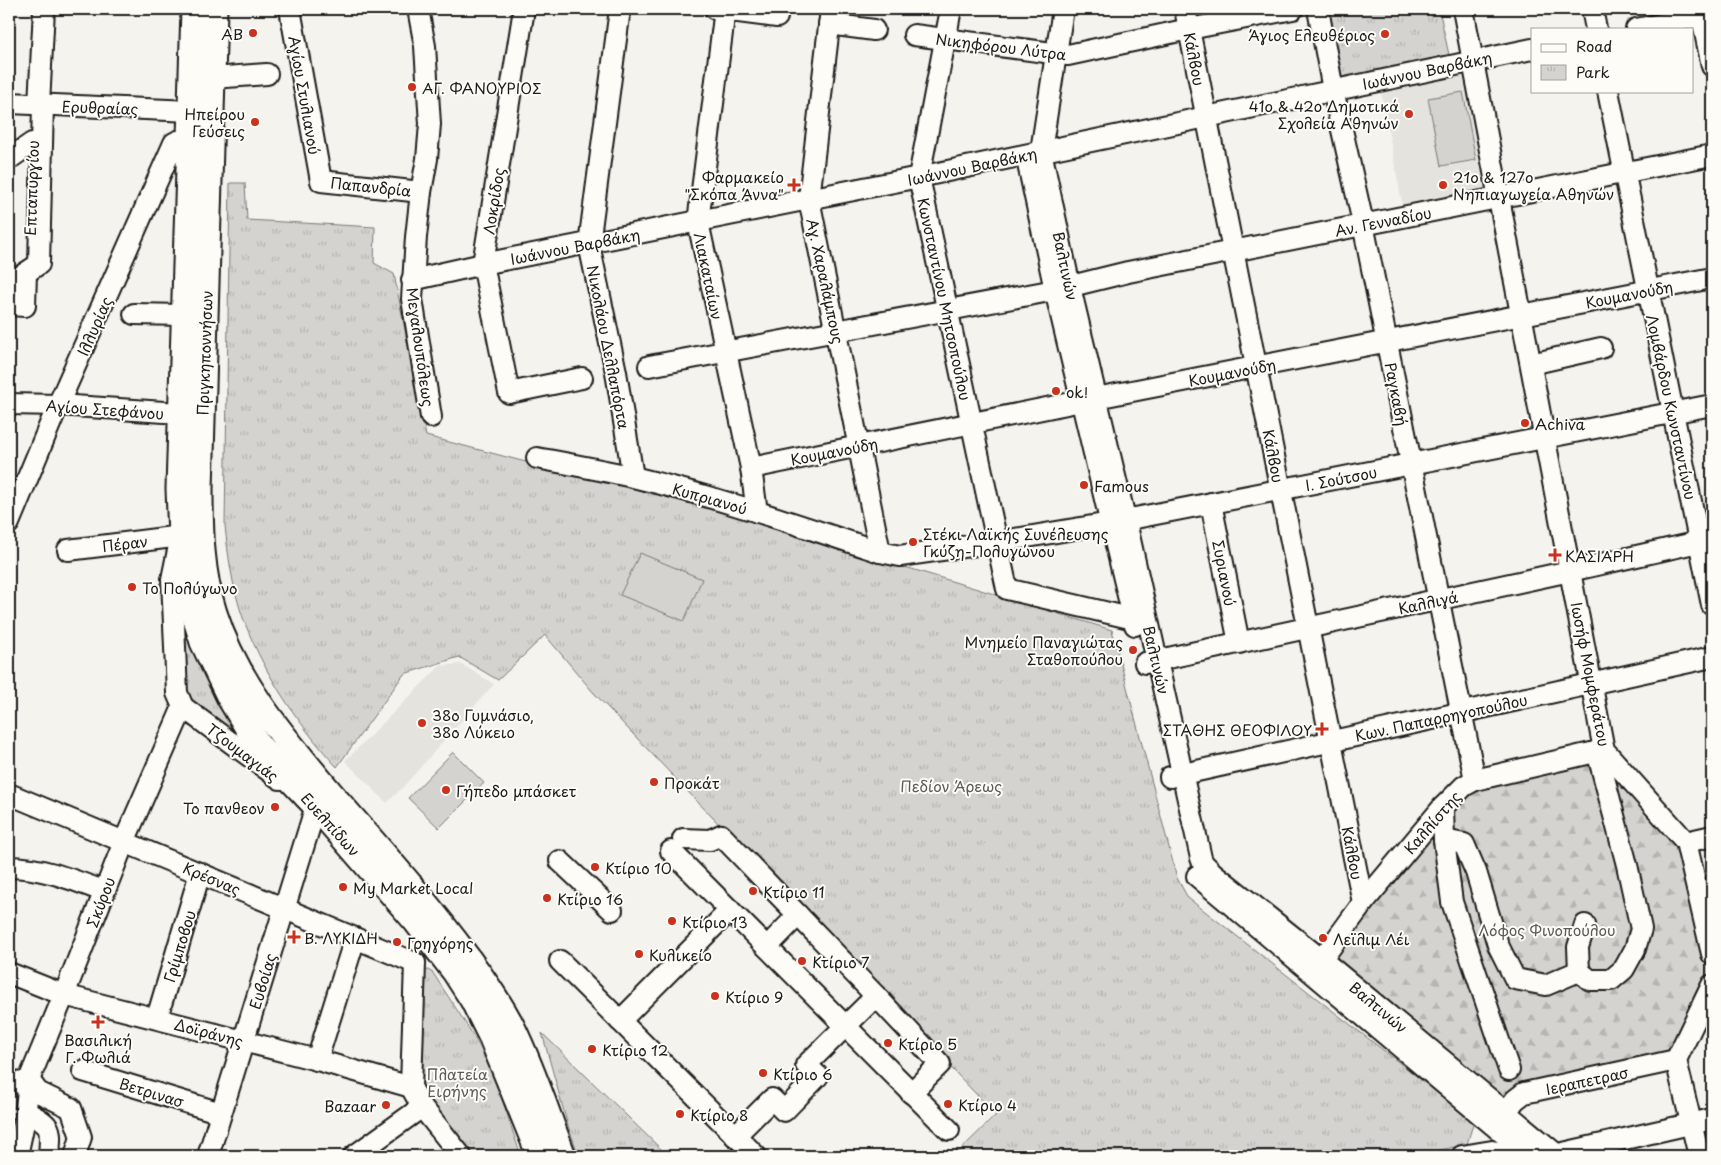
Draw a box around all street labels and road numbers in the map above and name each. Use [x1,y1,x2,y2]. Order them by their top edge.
street label: Νικηφόρου Λύτρα [934,27,1068,65]
street label: Κάλβου [1179,30,1211,88]
street label: Αγίου Στυλιανού [283,34,327,156]
street label: Ιωάννου Βαρβάκη [1360,45,1494,95]
street label: Ερυθραίας [61,94,139,120]
street label: Επταπυργίου [18,140,44,236]
street label: Ιωάννου Βαρβάκη [905,141,1039,191]
street label: Λοκρίδος [476,166,510,236]
street label: Παπανδρία [329,170,413,202]
street label: Κωνσταντίνου Μητσοπούλου [912,195,978,403]
street label: Αν. Γενναδίου [1333,200,1433,242]
street label: Αγ. Χαραλάμπους [801,216,851,346]
street label: Ιωάννου Βαρβάκη [508,222,642,270]
street label: Βαλτινών [1047,229,1085,303]
street label: Λιακαταίων [689,230,729,322]
street label: Νικολάου Δελλαπόρτα [582,263,636,431]
street label: Κουμανούδη [1583,274,1675,314]
street label: Μεγαλουπόλεως [401,286,441,408]
street label: Πριγκηποννήσων [190,290,218,416]
street label: Ιλλυρίας [71,292,117,359]
street label: Λομβάρδου Κωνσταντίνου [1641,312,1703,502]
street label: Κουμανούδη [1186,352,1278,392]
street label: Ραγκαβή [1380,360,1414,428]
street label: Αγίου Στεφάνου [45,393,165,425]
street label: Κάλβου [1258,427,1290,485]
street label: Κουμανούδη [788,431,880,471]
street label: Ι. Σούτσου [1303,460,1379,496]
street label: Κυπριανού [670,476,750,520]
street label: Πέραν [101,529,149,557]
street label: Συριανού [1207,538,1243,608]
street label: Καλλιγά [1396,584,1460,620]
street label: Ιωσήφ Μομφεράτου [1566,600,1616,748]
street label: Βαλτινών [1138,623,1176,697]
street label: Κων. Παπαρρηγοπούλου [1353,687,1529,747]
street label: Τζουμαγιάς [202,717,284,787]
street label: Καλλίστης [1398,785,1466,859]
street label: Ευελπίδων [296,787,366,861]
street label: Κάλβου [1337,824,1369,882]
street label: Κρέσνας [180,856,245,901]
street label: Σκύρου [80,873,120,931]
street label: Γρίμποβου [157,907,201,985]
street label: Ευβοίας [243,950,281,1012]
street label: Βαλτινών [1345,976,1413,1038]
street label: Δοϊράνης [172,1012,246,1052]
street label: Ιεραπετρασ [1543,1060,1631,1100]
street label: Βετρινασ [117,1071,187,1113]

